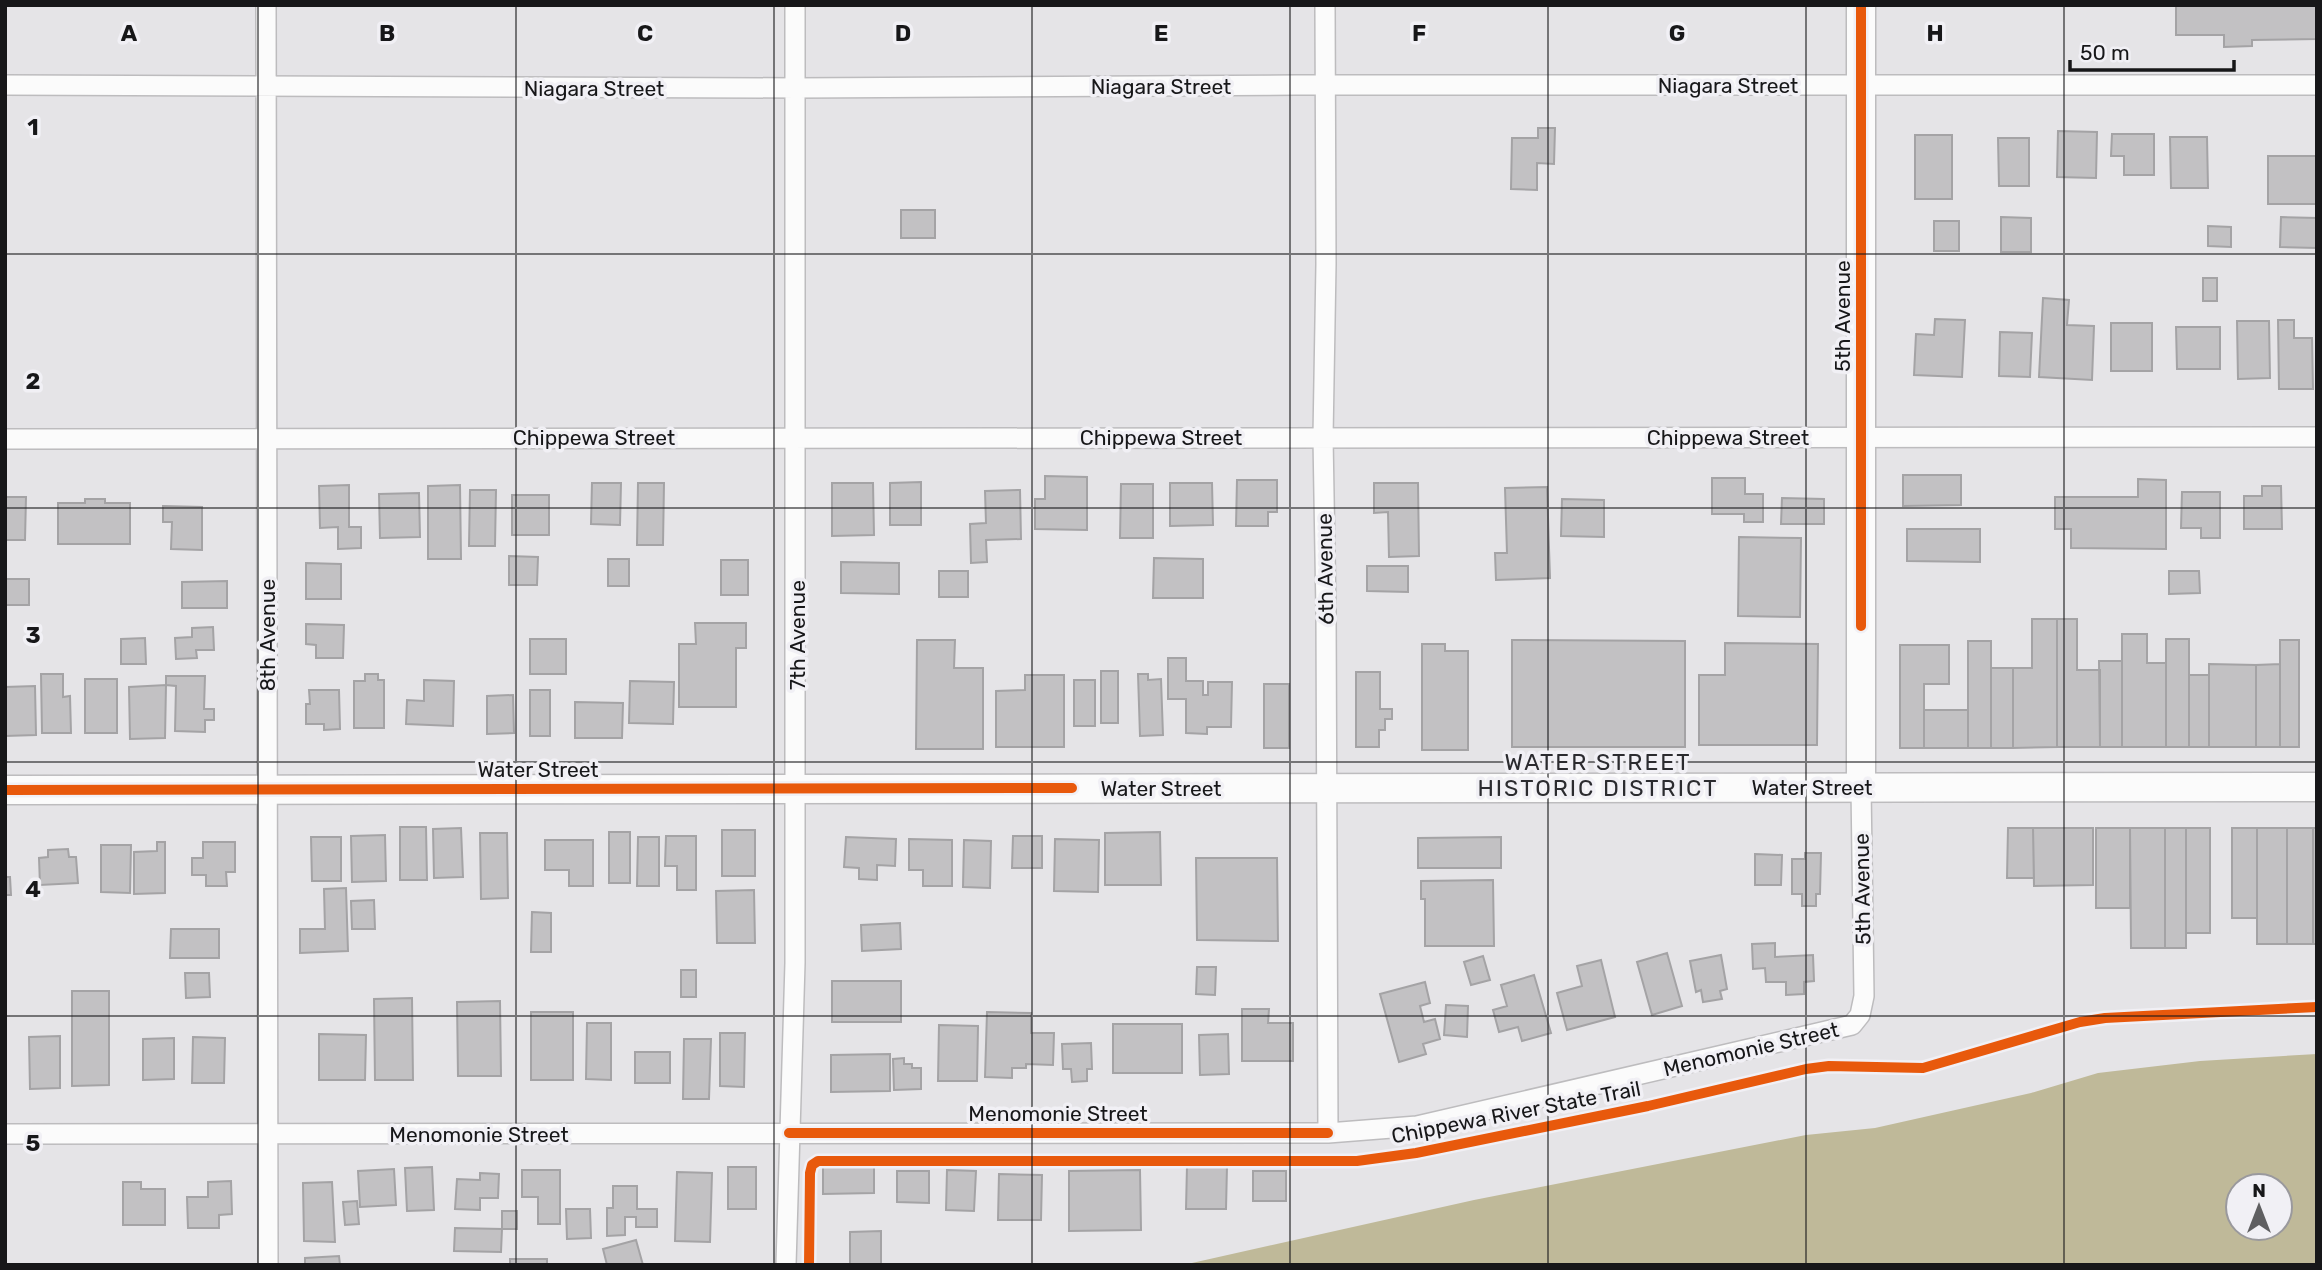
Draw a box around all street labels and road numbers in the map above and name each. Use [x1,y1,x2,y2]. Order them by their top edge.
street label: Niagara Street [1658,73,1798,98]
street label: Niagara Street [1091,74,1231,99]
street label: Niagara Street [524,76,664,101]
street label: 5th Avenue [1830,260,1855,372]
street label: Chippewa Street [513,425,675,450]
street label: Chippewa Street [1080,425,1242,450]
street label: Chippewa Street [1647,425,1809,450]
street label: 6th Avenue [1312,513,1338,625]
street label: 8th Avenue [255,579,280,691]
street label: 7th Avenue [785,580,810,690]
street label: Water Street [477,757,599,782]
street label: Water Street [1751,775,1873,800]
street label: Water Street [1100,776,1222,801]
street label: 5th Avenue [1849,833,1875,945]
street label: Menomonie Street [1661,1017,1841,1081]
street label: Chippewa River State Trail [1389,1076,1643,1148]
street label: Menomonie Street [968,1101,1148,1126]
street label: Menomonie Street [389,1122,569,1147]

